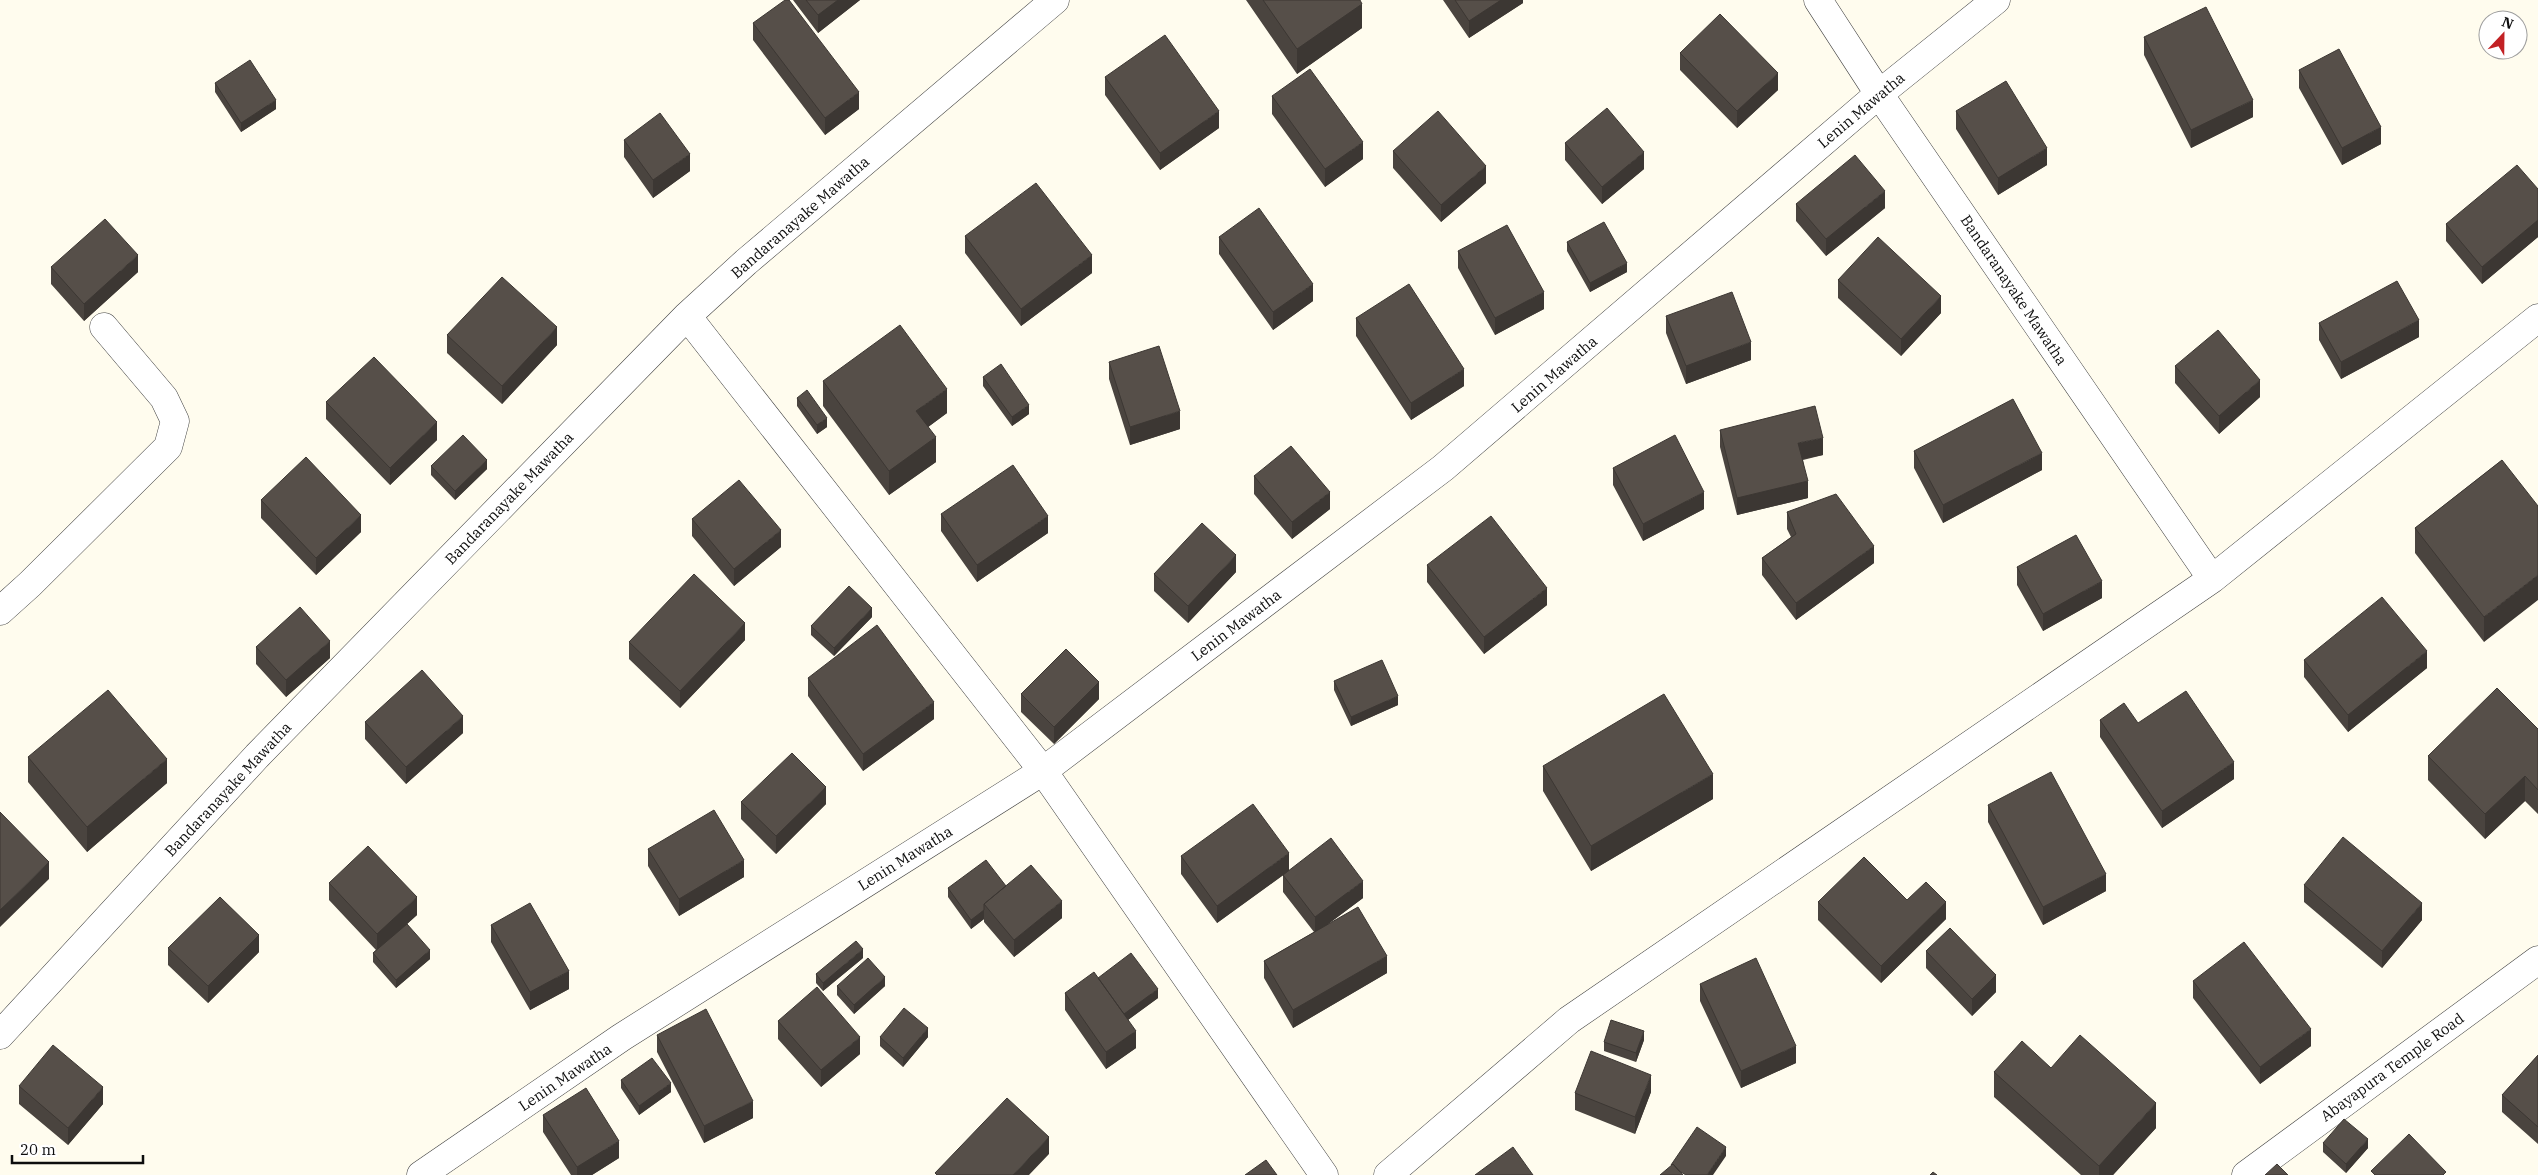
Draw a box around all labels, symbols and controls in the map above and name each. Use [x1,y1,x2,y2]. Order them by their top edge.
north arrow [2478,10,2528,60]
text: N [2499,13,2516,33]
street label: Lenin Mawatha [1814,68,1908,152]
street label: Bandaranayake Mawatha [727,152,873,282]
street label: Bandaranayake Mawatha [1957,211,2071,369]
street label: Lenin Mawatha [1507,331,1601,417]
street label: Bandaranayake Mawatha [441,428,577,568]
street label: Lenin Mawatha [1187,585,1285,665]
street label: Bandaranayake Mawatha [161,718,295,860]
street label: Lenin Mawatha [854,821,956,895]
street label: Abayapura Temple Road [2317,1009,2467,1125]
street label: Lenin Mawatha [515,1039,615,1115]
scale bar [12,1132,144,1164]
text: 20 m [20,1140,56,1159]

